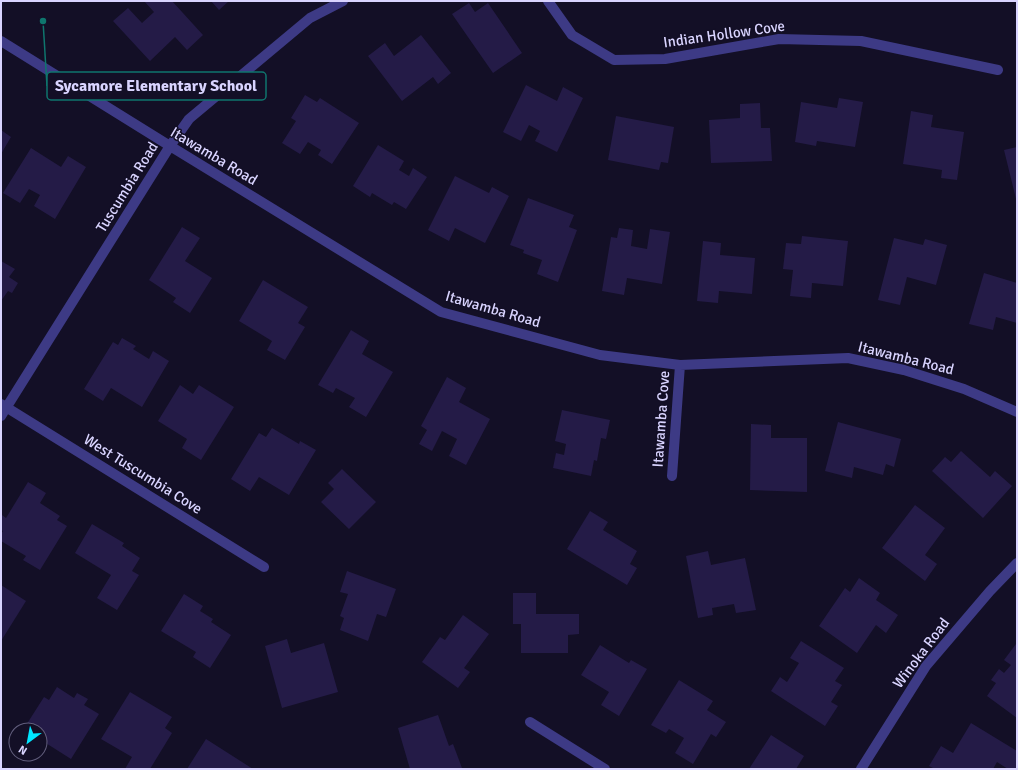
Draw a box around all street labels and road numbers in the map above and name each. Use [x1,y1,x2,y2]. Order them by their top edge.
street label: Indian Hollow Cove [662,17,786,51]
street label: Itawamba Road [167,123,261,189]
street label: Tuscumbia Road [92,138,162,235]
street label: Itawamba Road [443,287,543,331]
street label: Itawamba Road [856,337,956,379]
street label: Itawamba Cove [649,370,673,468]
street label: West Tuscumbia Cove [80,430,206,518]
street label: Winoka Road [889,614,953,692]

